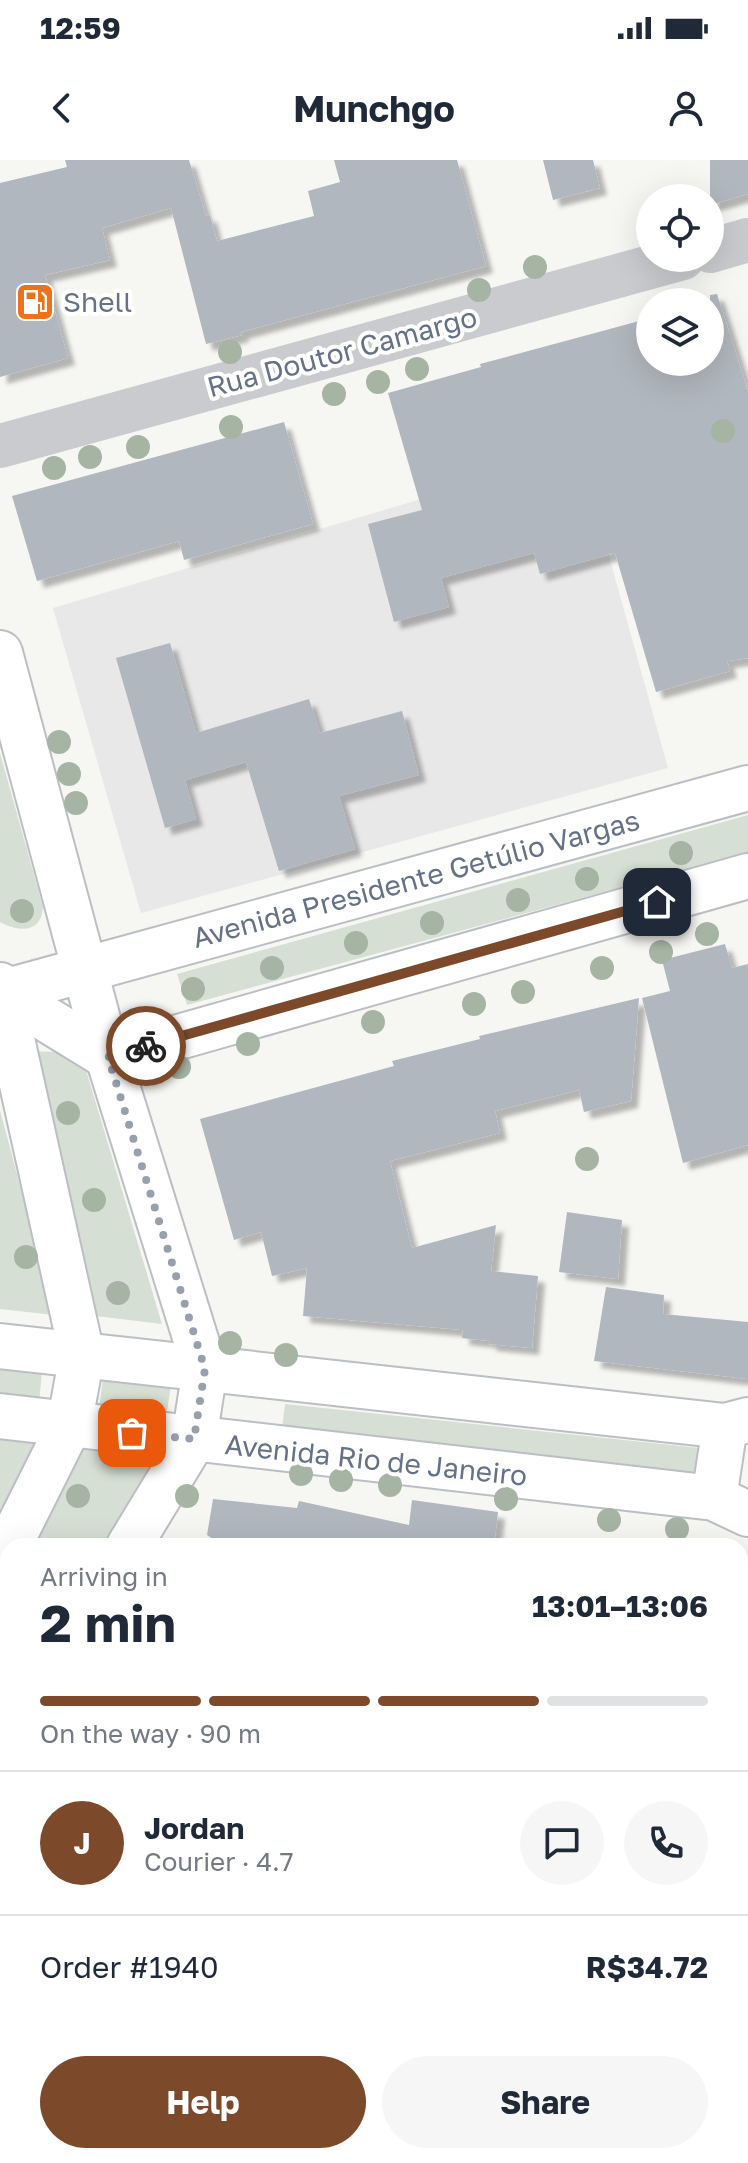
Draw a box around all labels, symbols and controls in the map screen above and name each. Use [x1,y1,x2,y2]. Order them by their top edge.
text: 12:59 [40,10,121,46]
icon: back [40,86,84,130]
icon: person [664,86,708,130]
text: Munchgo [293,87,455,130]
map controls [636,184,724,376]
button: locate [636,184,724,272]
fuel station icon: Shell [14,281,56,323]
place label: Shell [63,285,132,318]
button: layers [636,288,724,376]
street label: Rua Doutor Camargo [204,300,480,403]
street label: Avenida Presidente Getúlio Vargas [189,803,643,954]
pin [623,868,691,936]
icon: home [635,880,679,924]
courier [106,1006,186,1086]
icon: bike [124,1024,168,1068]
pin [98,1399,166,1467]
icon: bag [110,1411,154,1455]
street label: Avenida Rio de Janeiro [223,1427,529,1492]
text: Arriving in [40,1561,168,1592]
text: 13:01–13:06 [532,1588,708,1624]
text: 2 min [40,1591,176,1653]
text: On the way · 90 m [40,1718,261,1749]
button: chat [520,1801,604,1885]
button: phone [624,1801,708,1885]
text: Jordan [144,1810,244,1846]
text: J [73,1825,91,1861]
text: Courier · 4.7 [144,1846,294,1877]
text: Order #1940 [40,1949,219,1985]
text: R$34.72 [586,1949,708,1985]
button: Help [40,2056,366,2148]
button: Share [382,2056,708,2148]

